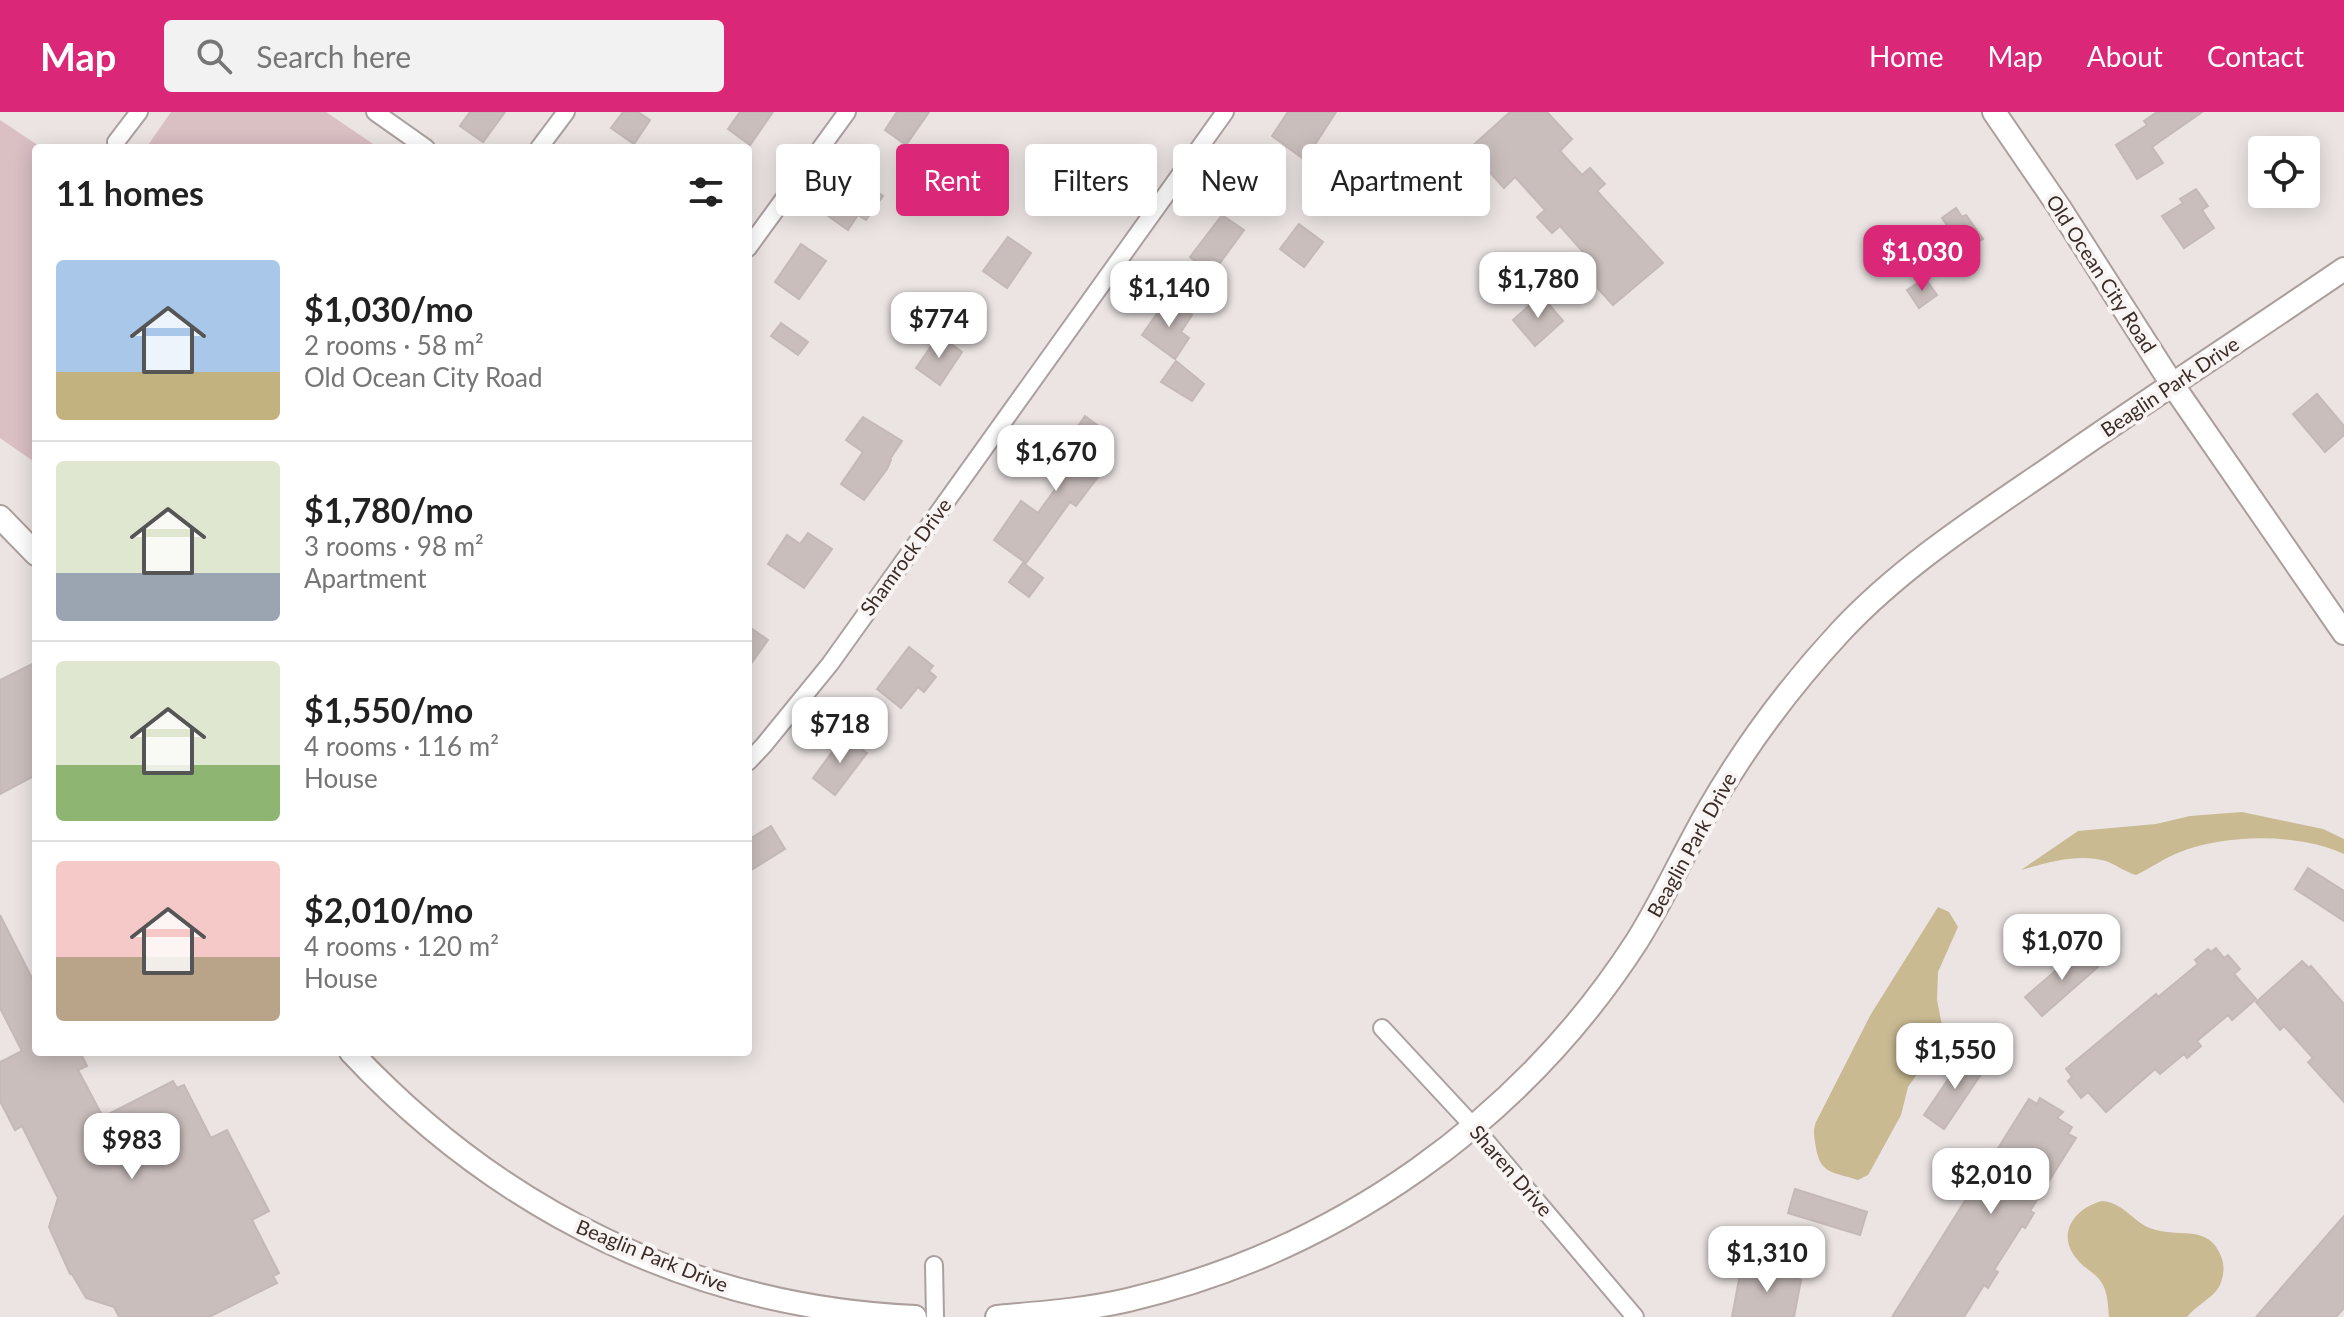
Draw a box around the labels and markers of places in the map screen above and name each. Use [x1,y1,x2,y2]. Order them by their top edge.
pin: $1,030 [1857,225,1987,293]
pin: $1,780 [1473,252,1603,320]
pin: $1,140 [1104,261,1234,329]
pin: $774 [892,292,986,360]
pin: $1,670 [991,425,1121,493]
pin: $718 [793,697,887,765]
pin: $1,070 [1997,914,2127,982]
pin: $1,550 [1890,1023,2020,1091]
pin: $983 [85,1113,179,1181]
pin: $2,010 [1926,1148,2056,1216]
pin: $1,310 [1702,1226,1832,1294]

